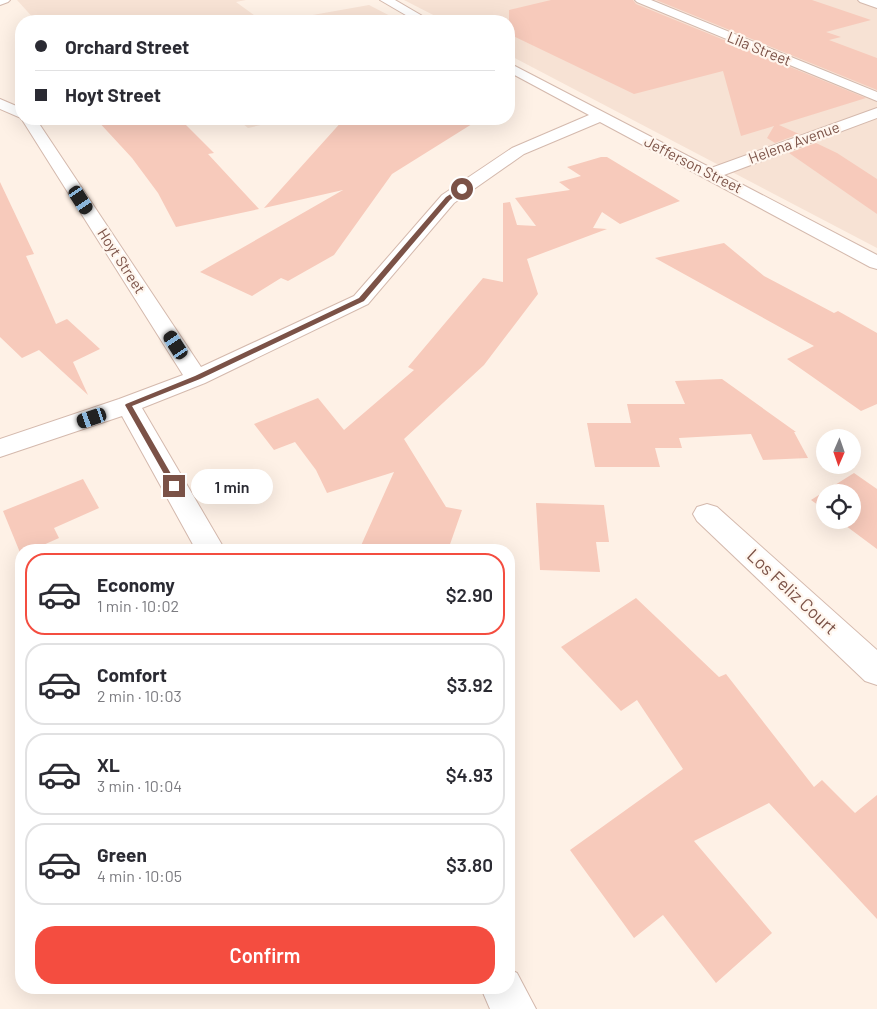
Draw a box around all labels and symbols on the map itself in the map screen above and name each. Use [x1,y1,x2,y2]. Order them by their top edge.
street label: Lila Street [725,27,794,69]
street label: Helena Avenue [746,117,842,167]
street label: Jefferson Street [642,132,745,196]
route start [451,178,473,200]
car [66,183,95,217]
street label: Hoyt Street [94,225,150,296]
car [161,328,190,362]
car [75,406,108,430]
north arrow [816,429,861,474]
callout: 1 min [192,468,274,504]
route end [163,475,185,497]
street label: Los Feliz Court [743,544,842,639]

